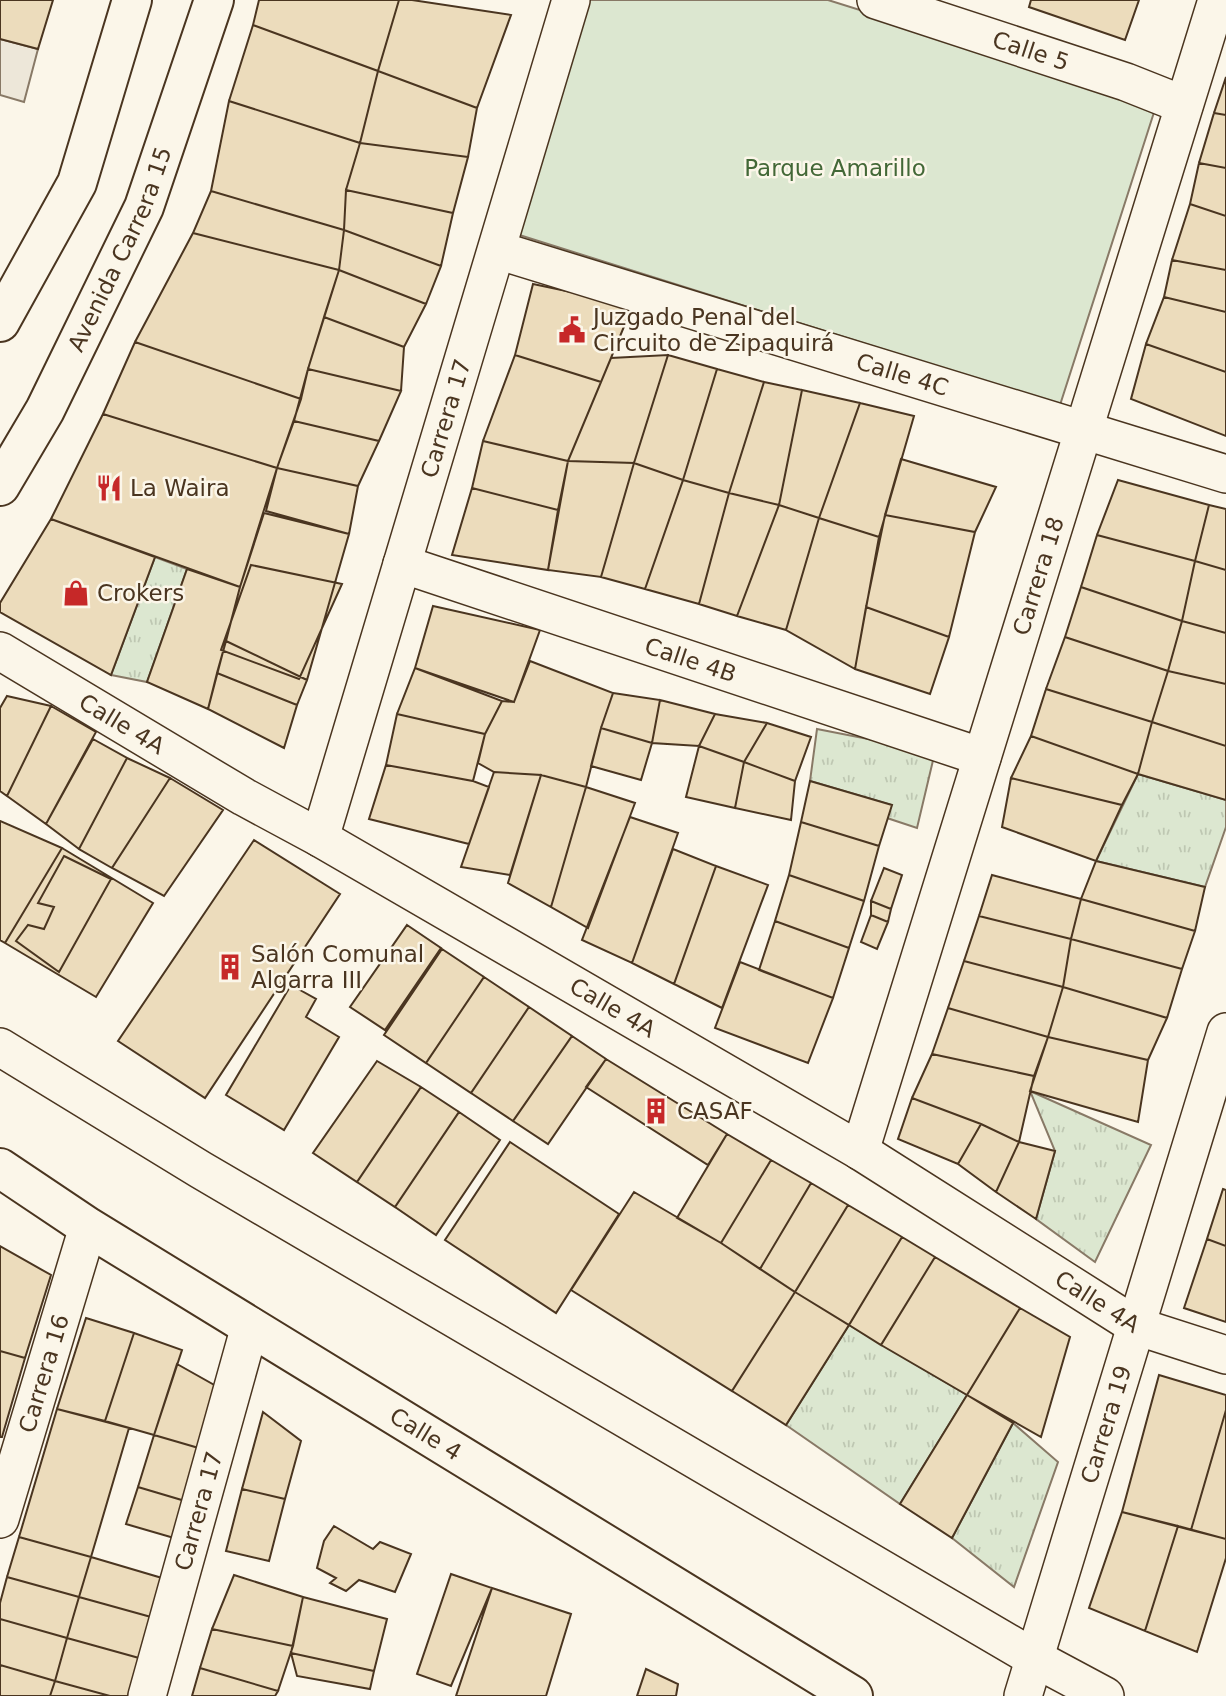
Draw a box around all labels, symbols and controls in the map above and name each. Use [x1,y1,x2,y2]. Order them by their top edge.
street label: Calle 5 [989,26,1072,75]
street label: Avenida Carrera 15 [63,143,176,356]
park label: Parque Amarillo [744,155,926,181]
place label: Juzgado Penal del Circuito de Zipaquirá [591,304,834,356]
public building icon: Juzgado Penal del Circuito de Zipaquirá [557,315,587,345]
street label: Calle 4C [853,348,952,401]
street label: Carrera 17 [416,356,476,481]
restaurant icon: La Waira [94,473,124,503]
place label: La Waira [130,475,230,501]
street label: Carrera 18 [1008,514,1069,638]
shop icon: Crokers [61,578,91,608]
place label: Crokers [97,580,184,606]
street label: Calle 4B [641,633,740,687]
street label: Calle 4A [75,688,169,760]
place label: Salón Comunal Algarra III [251,941,424,993]
building icon: Salón Comunal Algarra III [215,952,245,982]
street label: Calle 4A [565,973,660,1043]
building icon: CASAF [641,1096,671,1126]
place label: CASAF [677,1098,753,1124]
street label: Calle 4A [1050,1265,1145,1338]
street label: Carrera 16 [14,1311,74,1436]
street label: Carrera 19 [1076,1362,1136,1487]
street label: Calle 4 [385,1402,466,1466]
street label: Carrera 17 [170,1449,227,1574]

